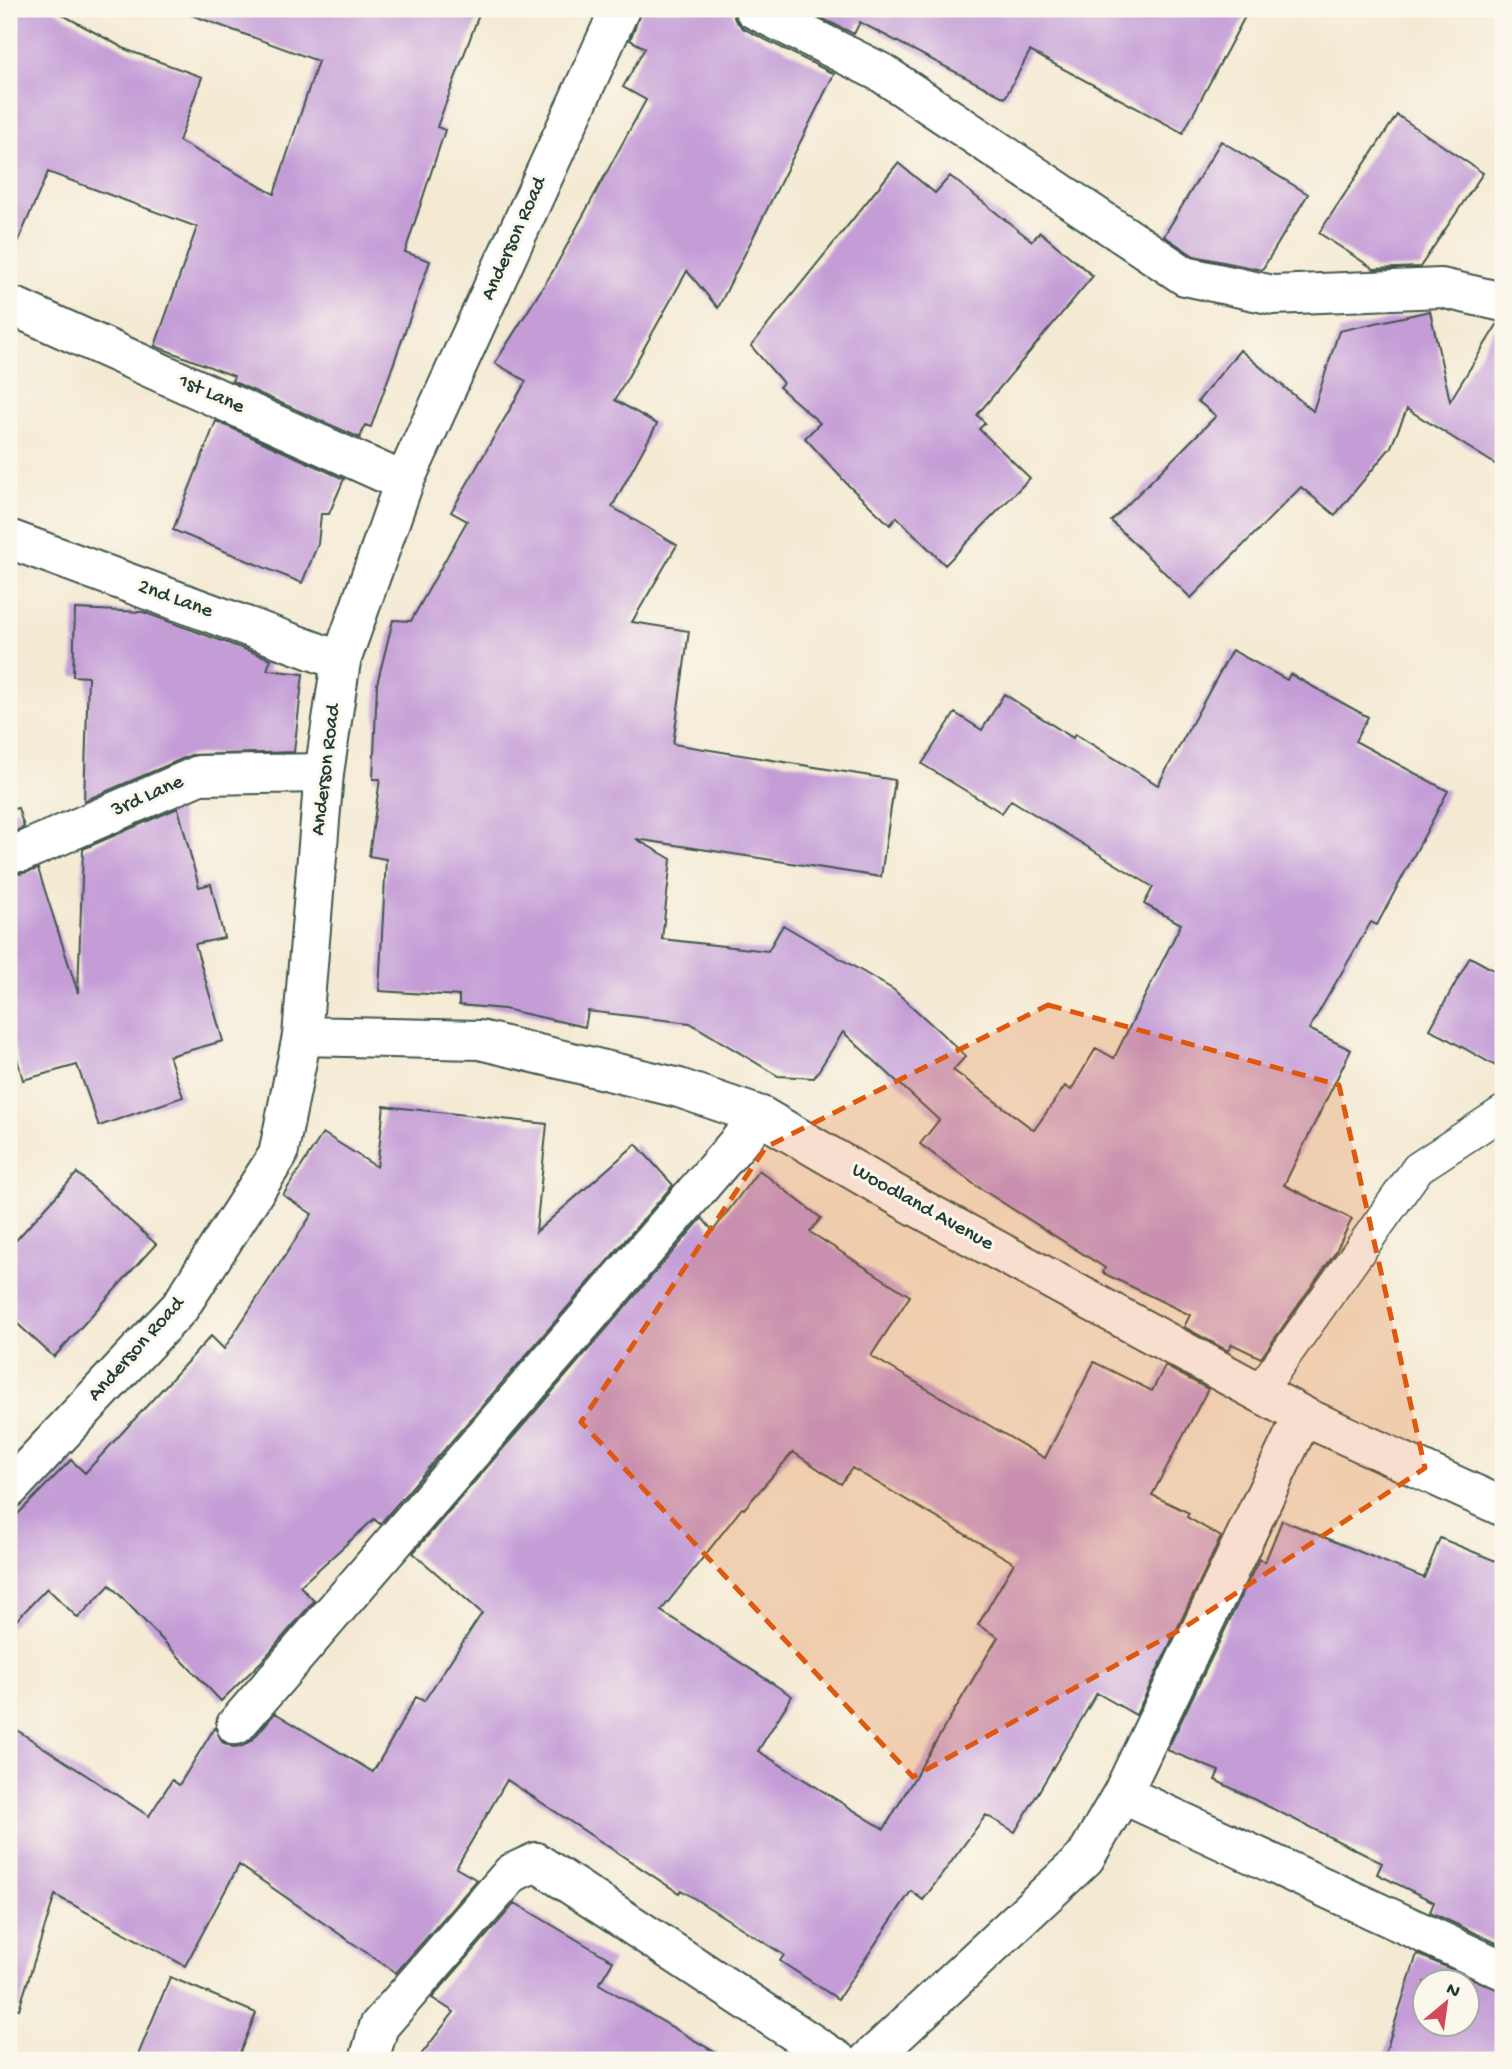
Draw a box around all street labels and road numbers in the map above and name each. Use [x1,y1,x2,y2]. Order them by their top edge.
street label: Anderson Road [477,172,554,305]
street label: 1st Lane [173,369,249,421]
street label: 2nd Lane [134,575,217,625]
street label: Anderson Road [307,701,348,837]
street label: 3rd Lane [107,770,189,824]
street label: Woodland Avenue [847,1159,998,1258]
street label: Anderson Road [83,1291,192,1408]

